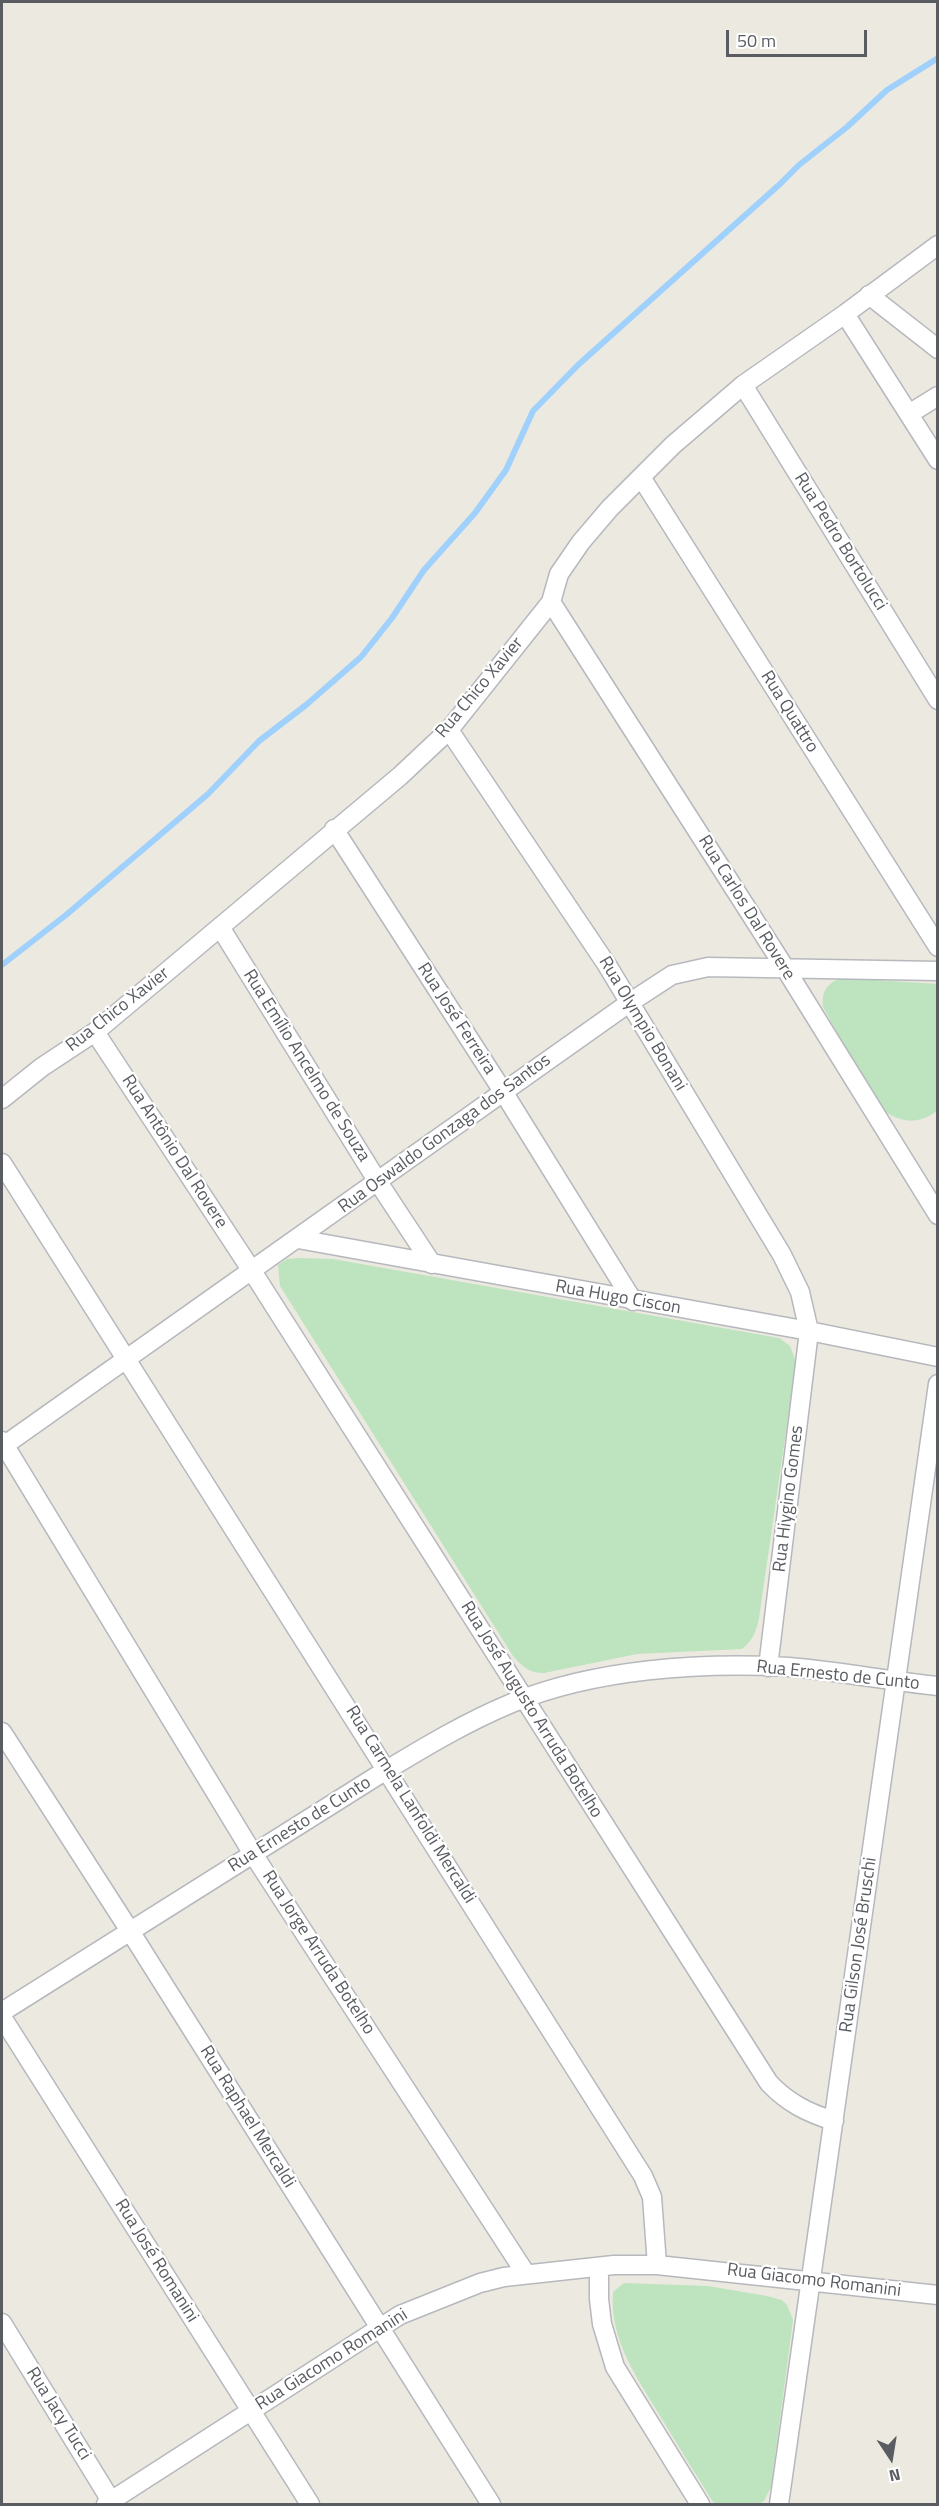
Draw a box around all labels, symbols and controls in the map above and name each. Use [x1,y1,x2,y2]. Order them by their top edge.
scale bar [729,18,870,56]
text: 50 m [737,27,776,54]
street label: Rua Pedro Bortolucci [789,469,891,615]
street label: Rua Chico Xavier [432,633,528,743]
street label: Rua Quattro [755,667,823,757]
street label: Rua Carlos Dal Rovere [693,832,799,984]
street label: Rua Olympio Bonani [593,953,691,1095]
street label: Rua José Ferreira [412,959,500,1079]
street label: Rua Chico Xavier [62,963,174,1057]
street label: Rua Emílio Ancelmo de Souza [238,966,374,1166]
street label: Rua Oswaldo Gonzaga dos Santos [335,1050,555,1218]
street label: Rua Antônio Dal Rovere [116,1071,232,1233]
street label: Rua Hugo Ciscon [554,1276,682,1320]
street label: Rua Hiygino Gomes [769,1424,809,1574]
street label: Rua José Augusto Arruda Botelho [455,1598,607,1822]
street label: Rua Ernesto de Cunto [755,1657,921,1695]
street label: Rua Carmela Lanfoldi Mercaldi [340,1702,480,1908]
street label: Rua Ernesto de Cunto [225,1772,375,1878]
street label: Rua Gilson José Bruschi [836,1856,882,2034]
street label: Rua Jorge Arruda Botelho [257,1867,379,2039]
street label: Rua Raphael Mercaldi [194,2042,300,2192]
street label: Rua José Romanini [109,2195,203,2327]
street label: Rua Giacomo Romanini [726,2260,902,2302]
street label: Rua Giacomo Romanini [252,2304,412,2416]
street label: Rua Jacy Tucci [21,2364,95,2464]
north arrow [861,2428,921,2488]
text: N [887,2463,903,2488]

